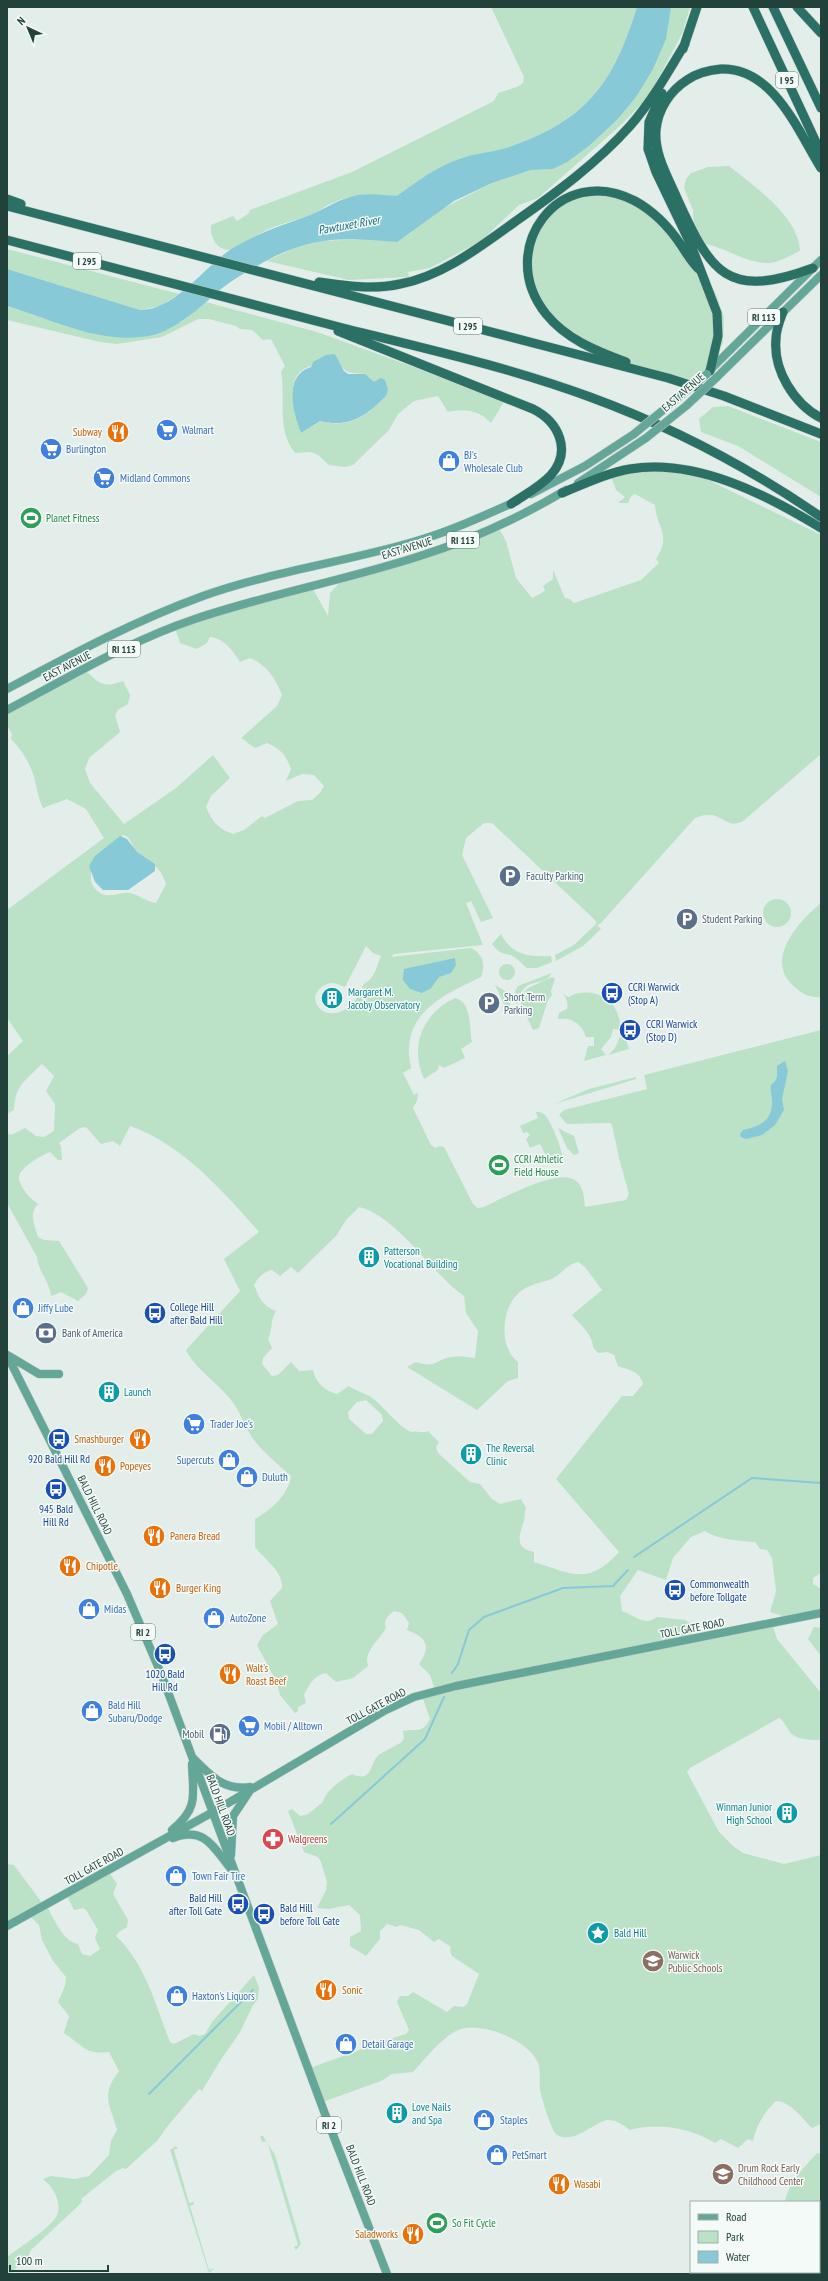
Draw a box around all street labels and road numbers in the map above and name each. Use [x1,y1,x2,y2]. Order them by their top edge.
road number: I 95 [776,72,798,88]
road number: I 295 [73,253,101,269]
road number: RI 113 [748,309,780,325]
road number: I 295 [454,318,482,334]
street label: EAST AVENUE [659,369,707,414]
road number: RI 113 [447,532,479,548]
street label: EAST AVENUE [380,534,434,562]
road number: RI 113 [108,641,140,657]
street label: EAST AVENUE [41,647,94,684]
street label: BALD HILL ROAD [75,1473,115,1537]
street label: TOLL GATE ROAD [659,1615,726,1641]
road number: RI 2 [131,1624,155,1640]
street label: TOLL GATE ROAD [344,1684,408,1728]
street label: BALD HILL ROAD [203,1772,239,1838]
street label: TOLL GATE ROAD [62,1844,126,1888]
road number: RI 2 [317,2117,341,2133]
street label: BALD HILL ROAD [343,2142,379,2208]

